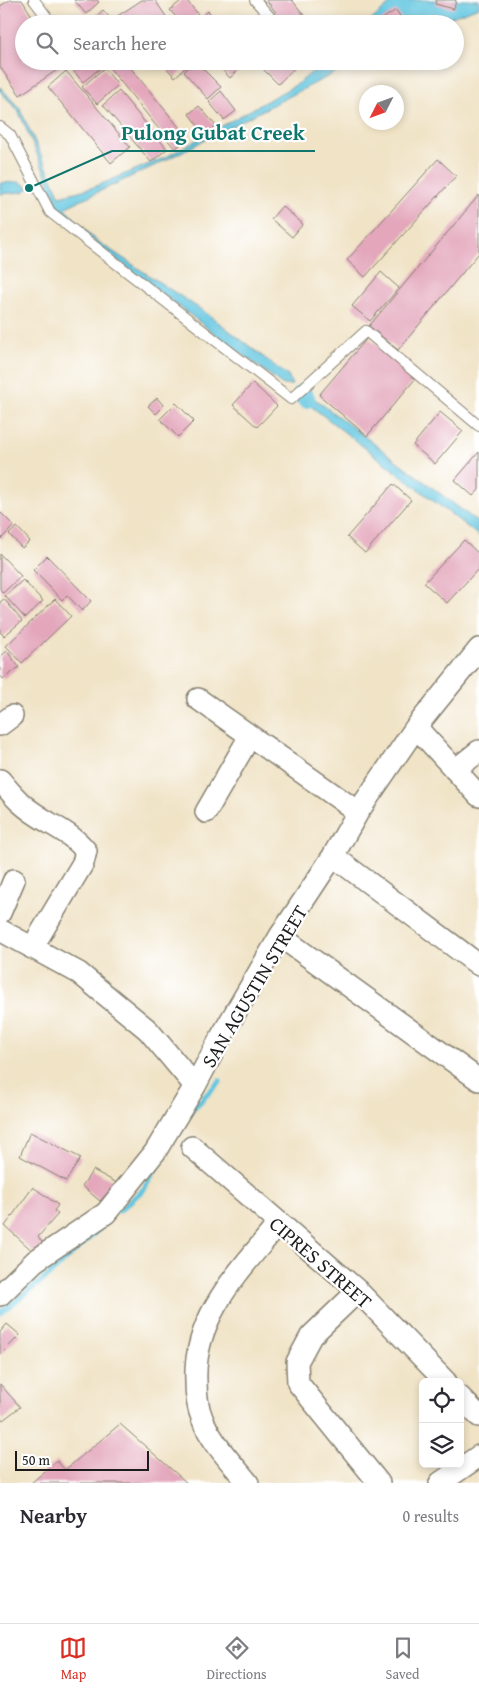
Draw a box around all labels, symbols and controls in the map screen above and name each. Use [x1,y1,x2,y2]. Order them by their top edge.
search box [15,15,464,70]
icon: search [33,29,61,57]
text: Search here [73,29,167,57]
north arrow [359,85,404,130]
callout: Pulong Gubat Creek [112,115,315,151]
text: Pulong Gubat Creek [121,117,306,148]
street label: SAN AGUSTIN STREET [194,899,314,1073]
street label: CIPRES STREET [263,1209,379,1315]
map controls [419,1378,464,1468]
button: locate [419,1378,464,1423]
button: layers [419,1423,464,1468]
scale bar [15,1448,149,1471]
text: 50 m [22,1450,50,1470]
text: Nearby [20,1500,87,1531]
text: 0 results [402,1504,459,1528]
tab: Map [59,1634,87,1684]
tab: Directions [206,1634,267,1684]
tab: Saved [386,1634,420,1684]

